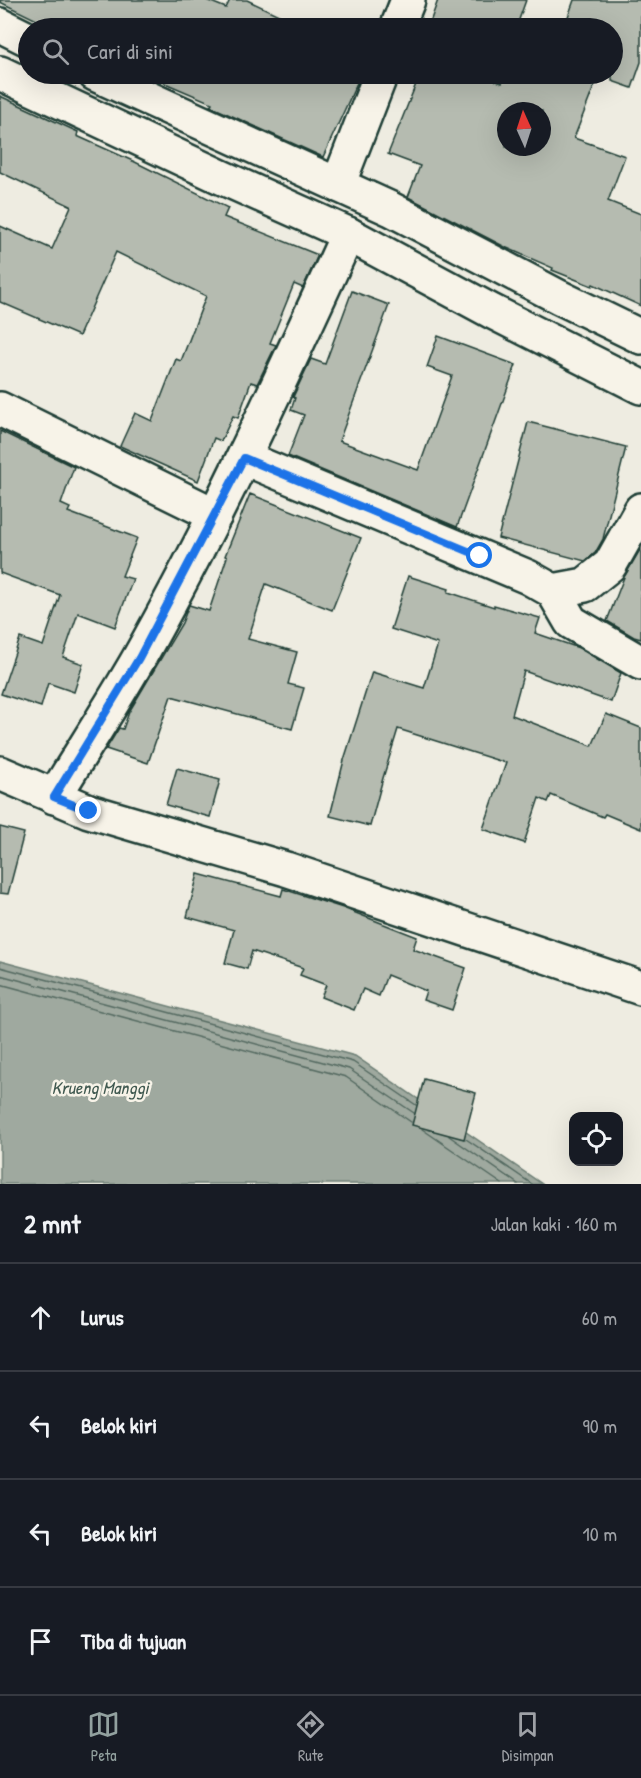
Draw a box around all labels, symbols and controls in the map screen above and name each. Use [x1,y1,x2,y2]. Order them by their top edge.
search box [18,18,623,84]
icon: search [39,35,72,68]
text: Cari di sini [87,36,173,66]
north arrow [497,102,551,156]
route start [466,542,492,568]
route end [75,797,101,823]
water label: Krueng Manggi [52,1075,150,1100]
map controls [569,1112,623,1166]
button: locate [569,1112,623,1166]
text: 2 mnt [24,1206,81,1241]
text: Jalan kaki · 160 m [490,1210,617,1237]
icon: ahead [24,1301,57,1334]
text: Lurus [81,1302,124,1332]
text: 60 m [582,1304,617,1331]
icon: left [24,1409,57,1442]
text: Belok kiri [81,1410,157,1440]
text: 90 m [583,1412,617,1439]
icon: left [24,1517,57,1550]
text: Belok kiri [81,1518,157,1548]
text: 10 m [583,1520,617,1547]
icon: arrive [24,1625,57,1658]
text: Tiba di tujuan [81,1626,186,1656]
tab: Peta [87,1708,120,1766]
tab: Rute [294,1708,327,1766]
tab: Disimpan [502,1708,554,1766]

